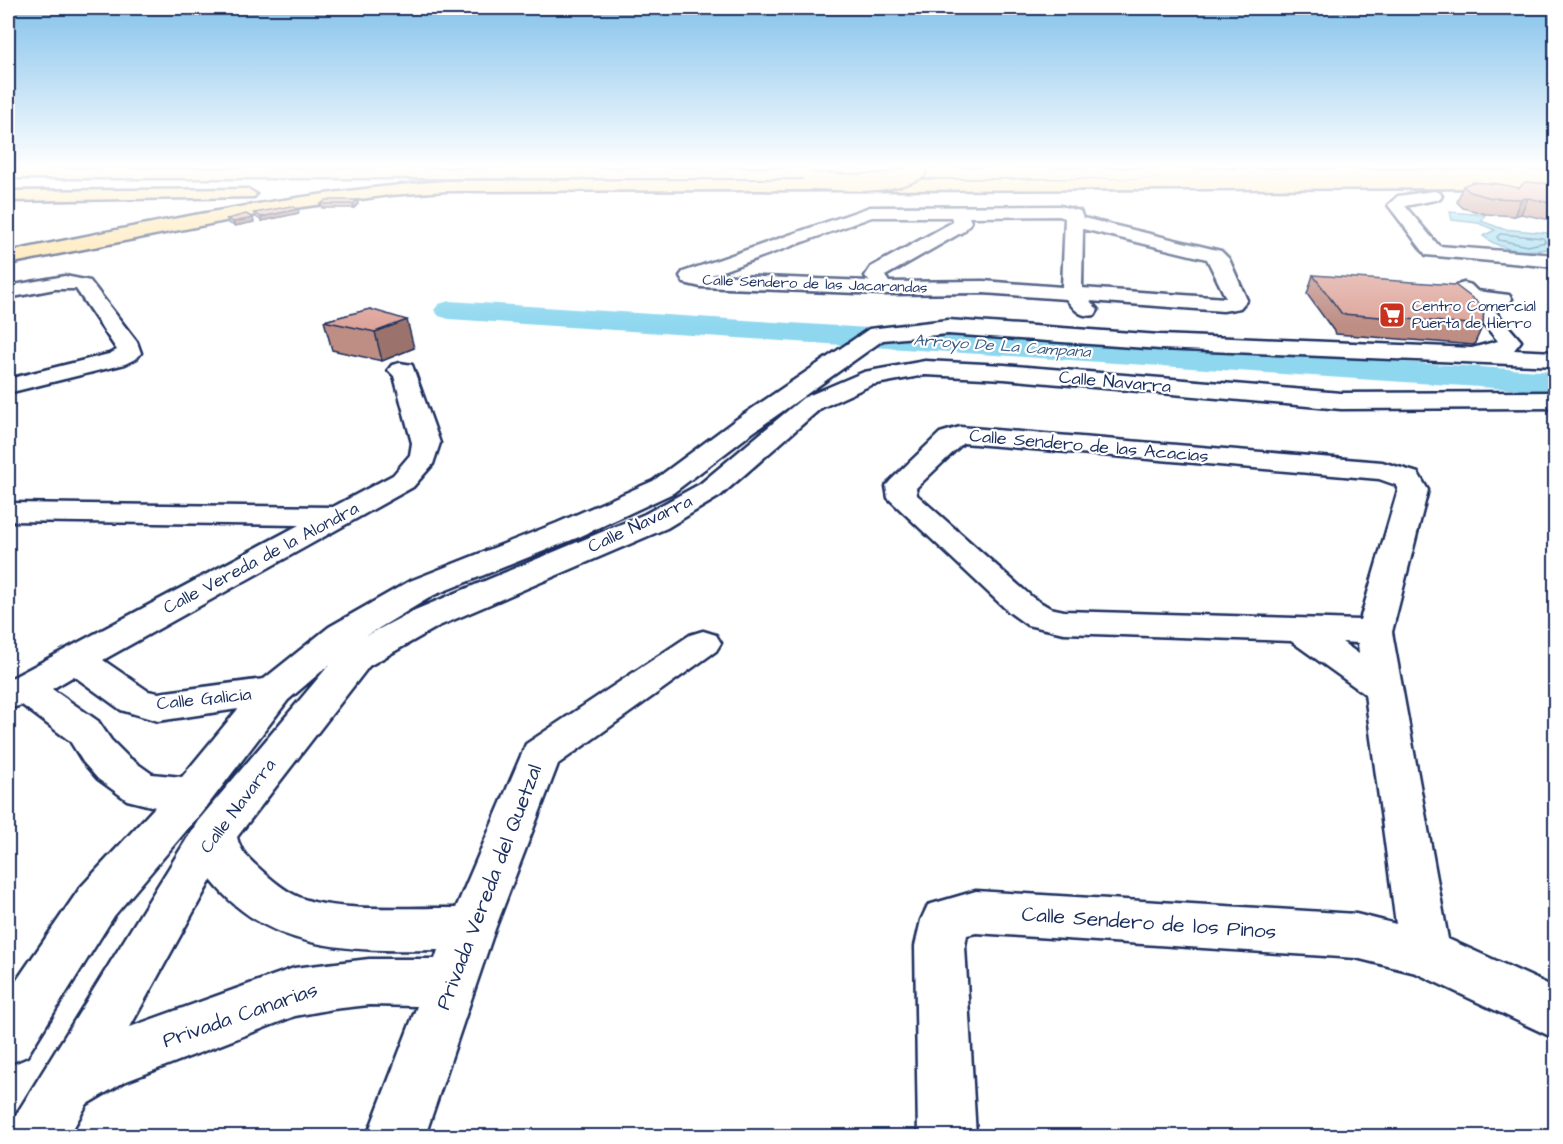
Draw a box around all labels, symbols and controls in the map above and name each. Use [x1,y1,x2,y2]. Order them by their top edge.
street label: Calle Sendero de las Jacarandas [702,270,928,298]
place label: Centro Comercial Puerta de Hierro [1412,296,1536,334]
supermarket icon: Centro Comercial Puerta de Hierro [1377,300,1407,330]
water label: Arroyo De La Campana [913,329,1092,364]
street label: Calle Navarra [1058,365,1172,399]
street label: Calle Sendero de las Acacias [968,423,1210,469]
street label: Calle Navarra [584,489,696,559]
street label: Calle Vereda de la Alondra [159,496,363,620]
street label: Calle Galicia [155,682,253,716]
street label: Calle Navarra [194,754,282,858]
street label: Privada Vereda del Quetzal [429,760,549,1014]
street label: Calle Sendero de los Pinos [1021,900,1277,946]
street label: Privada Canarias [159,975,321,1055]

